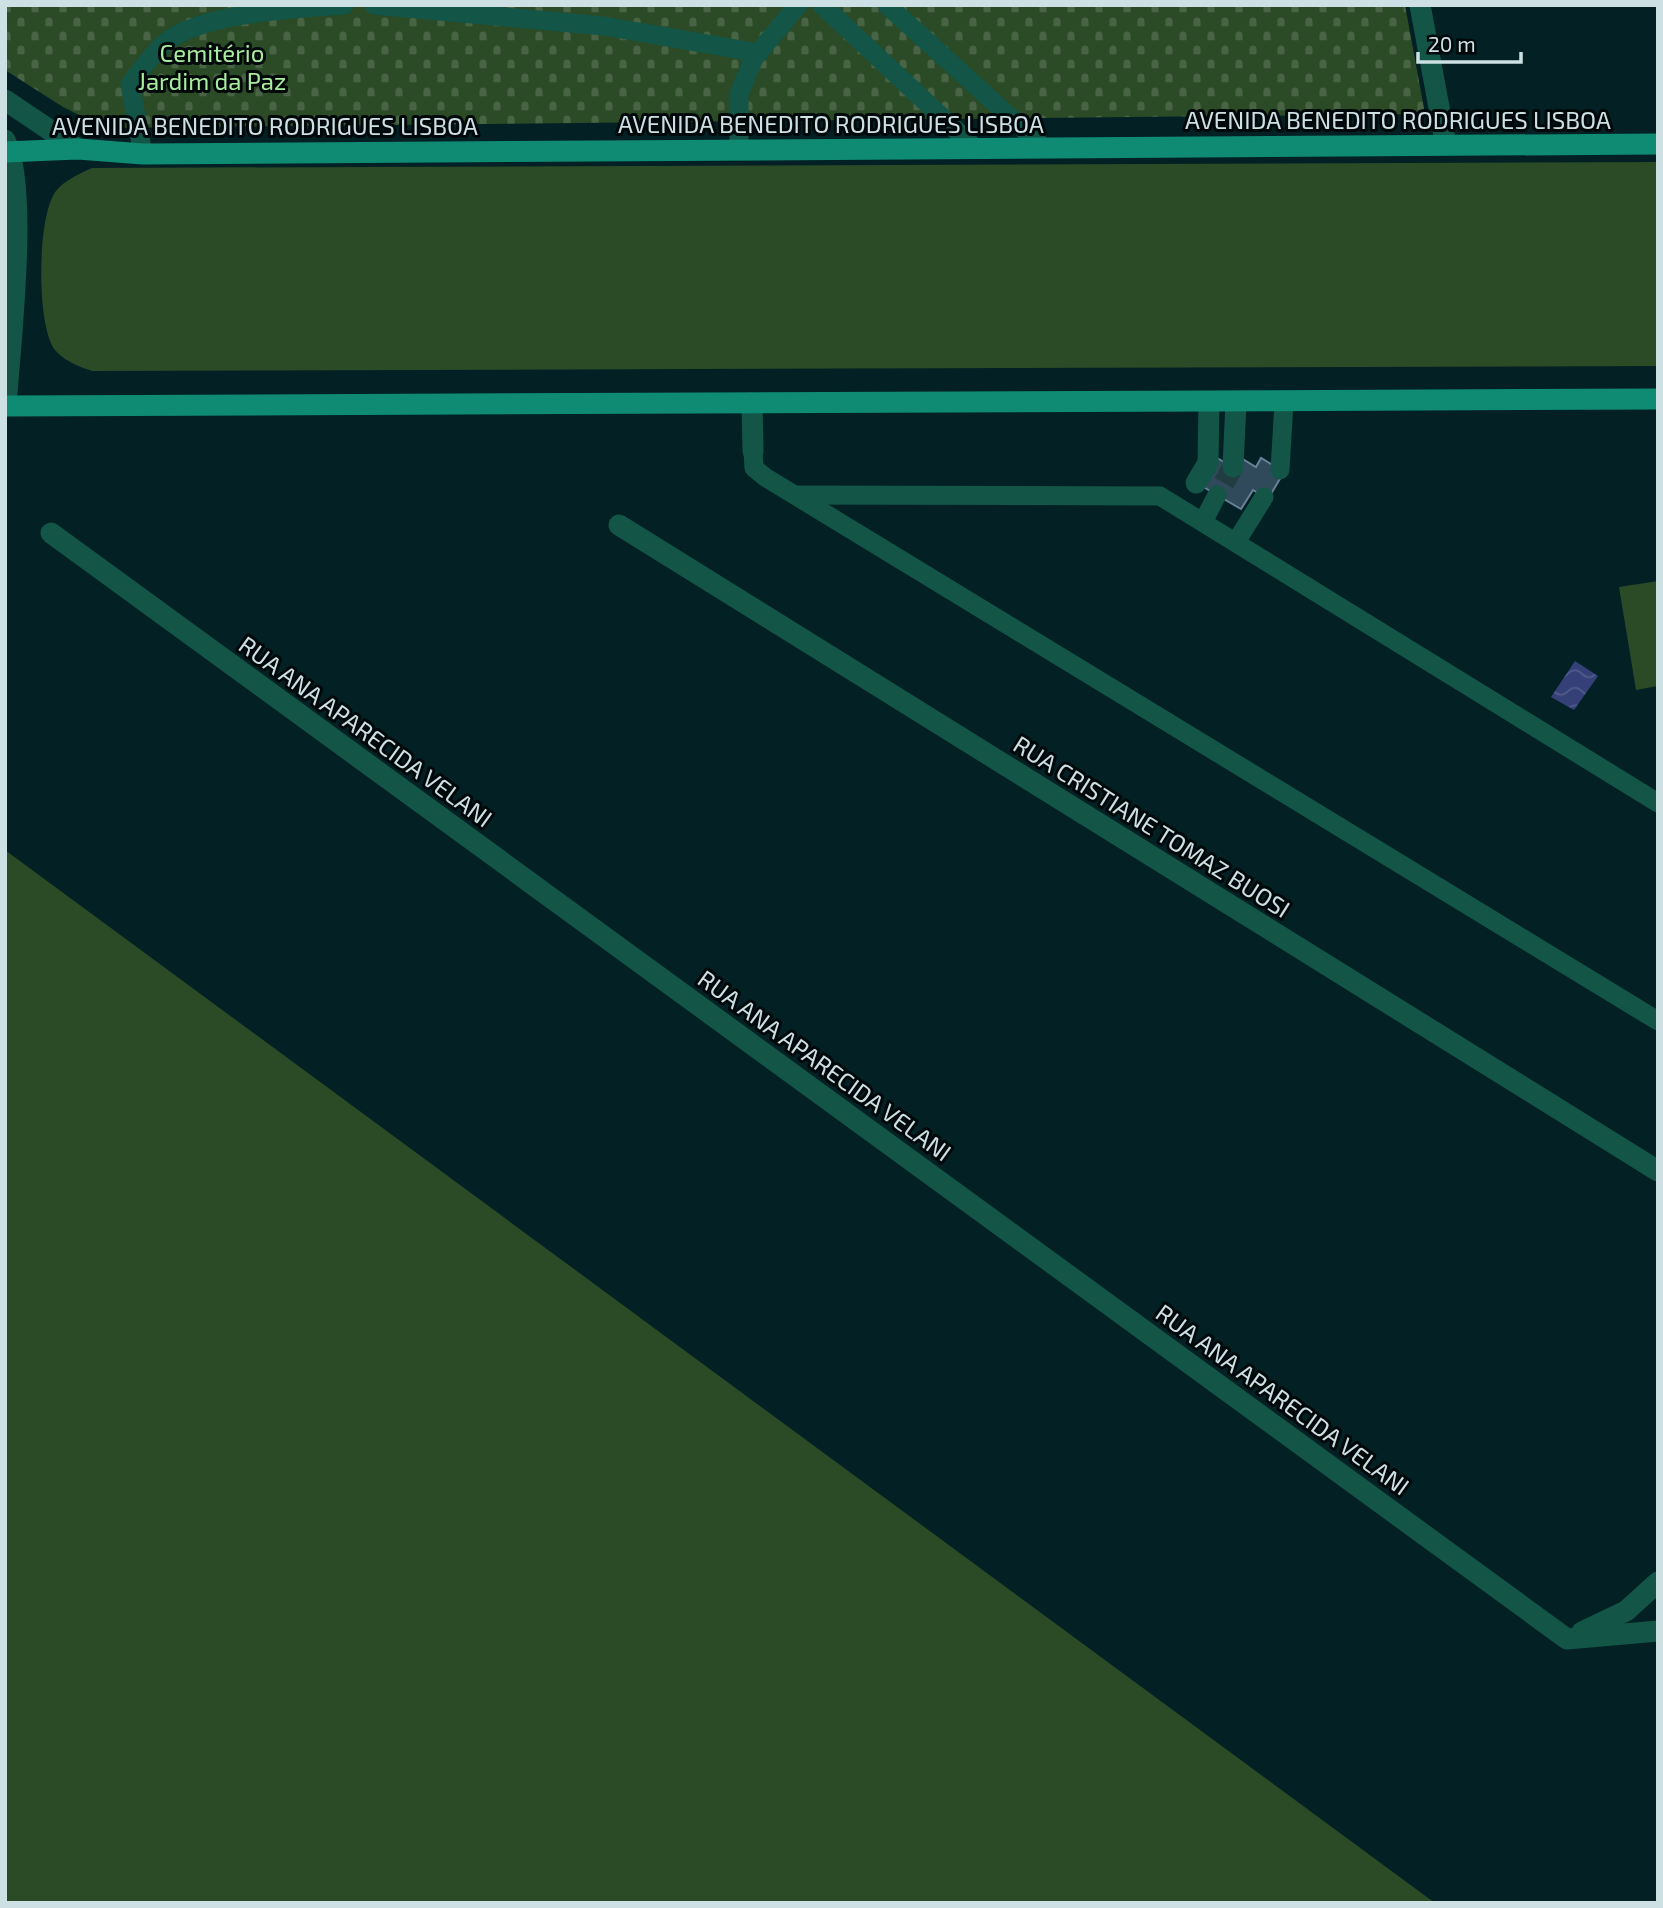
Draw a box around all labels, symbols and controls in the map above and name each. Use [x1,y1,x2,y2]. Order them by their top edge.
scale bar [1418,21,1521,65]
text: 20 m [1428,31,1476,56]
park label: Cemitério Jardim da Paz [138,38,286,95]
street label: AVENIDA BENEDITO RODRIGUES LISBOA [1185,105,1611,134]
street label: AVENIDA BENEDITO RODRIGUES LISBOA [618,109,1044,138]
street label: AVENIDA BENEDITO RODRIGUES LISBOA [52,111,478,140]
street label: RUA ANA APARECIDA VELANI [234,629,498,833]
street label: RUA CRISTIANE TOMAZ BUOSI [1009,729,1295,923]
street label: RUA ANA APARECIDA VELANI [693,963,957,1167]
street label: RUA ANA APARECIDA VELANI [1151,1297,1415,1501]

